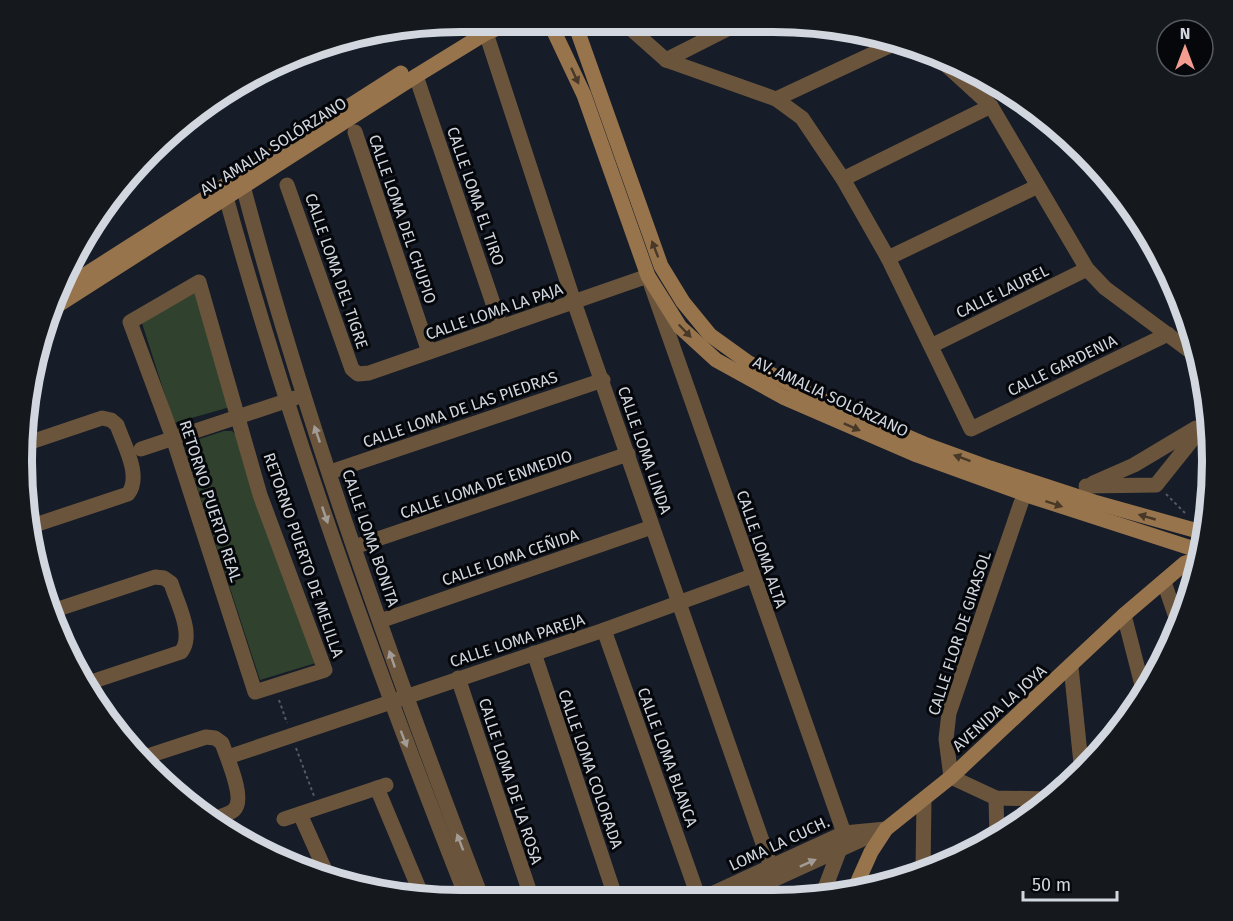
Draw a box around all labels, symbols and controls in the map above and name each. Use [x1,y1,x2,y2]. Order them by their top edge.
north arrow [1155,18,1215,78]
text: N [1180,24,1190,43]
one-way arrow [571,68,580,85]
street label: AV. AMALIA SOLÓRZANO [196,93,350,199]
street label: CALLE LOMA EL TIRO [443,124,508,268]
street label: CALLE LOMA DEL CHUPIO [365,132,440,306]
street label: CALLE LOMA DEL TIGRE [301,191,372,351]
one-way arrow [650,239,660,257]
street label: CALLE LAUREL [953,261,1052,322]
street label: CALLE LOMA LA PAJA [423,279,566,344]
one-way arrow [678,323,692,338]
street label: CALLE GARDENIA [1004,330,1121,400]
street label: AV. AMALIA SOLÓRZANO [750,351,912,441]
street label: CALLE LOMA DE LAS PIEDRAS [360,367,560,452]
street label: CALLE LOMA LINDA [614,384,676,517]
street label: RETORNO PUERTO REAL [175,418,246,585]
one-way arrow [844,423,861,432]
one-way arrow [311,425,321,443]
street label: CALLE LOMA DE ENMEDIO [398,446,575,523]
street label: RETORNO PUERTO DE MELILLA [259,450,348,661]
one-way arrow [952,452,970,462]
street label: CALLE LOMA BONITA [338,467,403,610]
street label: CALLE LOMA ALTA [732,488,791,611]
one-way arrow [1045,499,1063,509]
one-way arrow [320,507,330,525]
one-way arrow [1138,512,1156,521]
street label: CALLE LOMA CEÑIDA [439,525,582,590]
street label: CALLE FLOR DE GIRASOL [924,549,995,718]
street label: CALLE LOMA PAREJA [447,609,588,671]
one-way arrow [387,650,397,668]
street label: AVENIDA LA JOYA [949,661,1051,755]
street label: CALLE LOMA BLANCA [633,685,702,830]
street label: CALLE LOMA COLORADA [554,687,627,852]
street label: CALLE LOMA DE LA ROSA [475,696,547,868]
one-way arrow [399,730,409,748]
street label: LOMA LA CUCH. [726,812,833,875]
one-way arrow [455,832,465,850]
one-way arrow [799,858,817,868]
scale bar [1023,864,1118,902]
text: 50 m [1032,874,1071,896]

